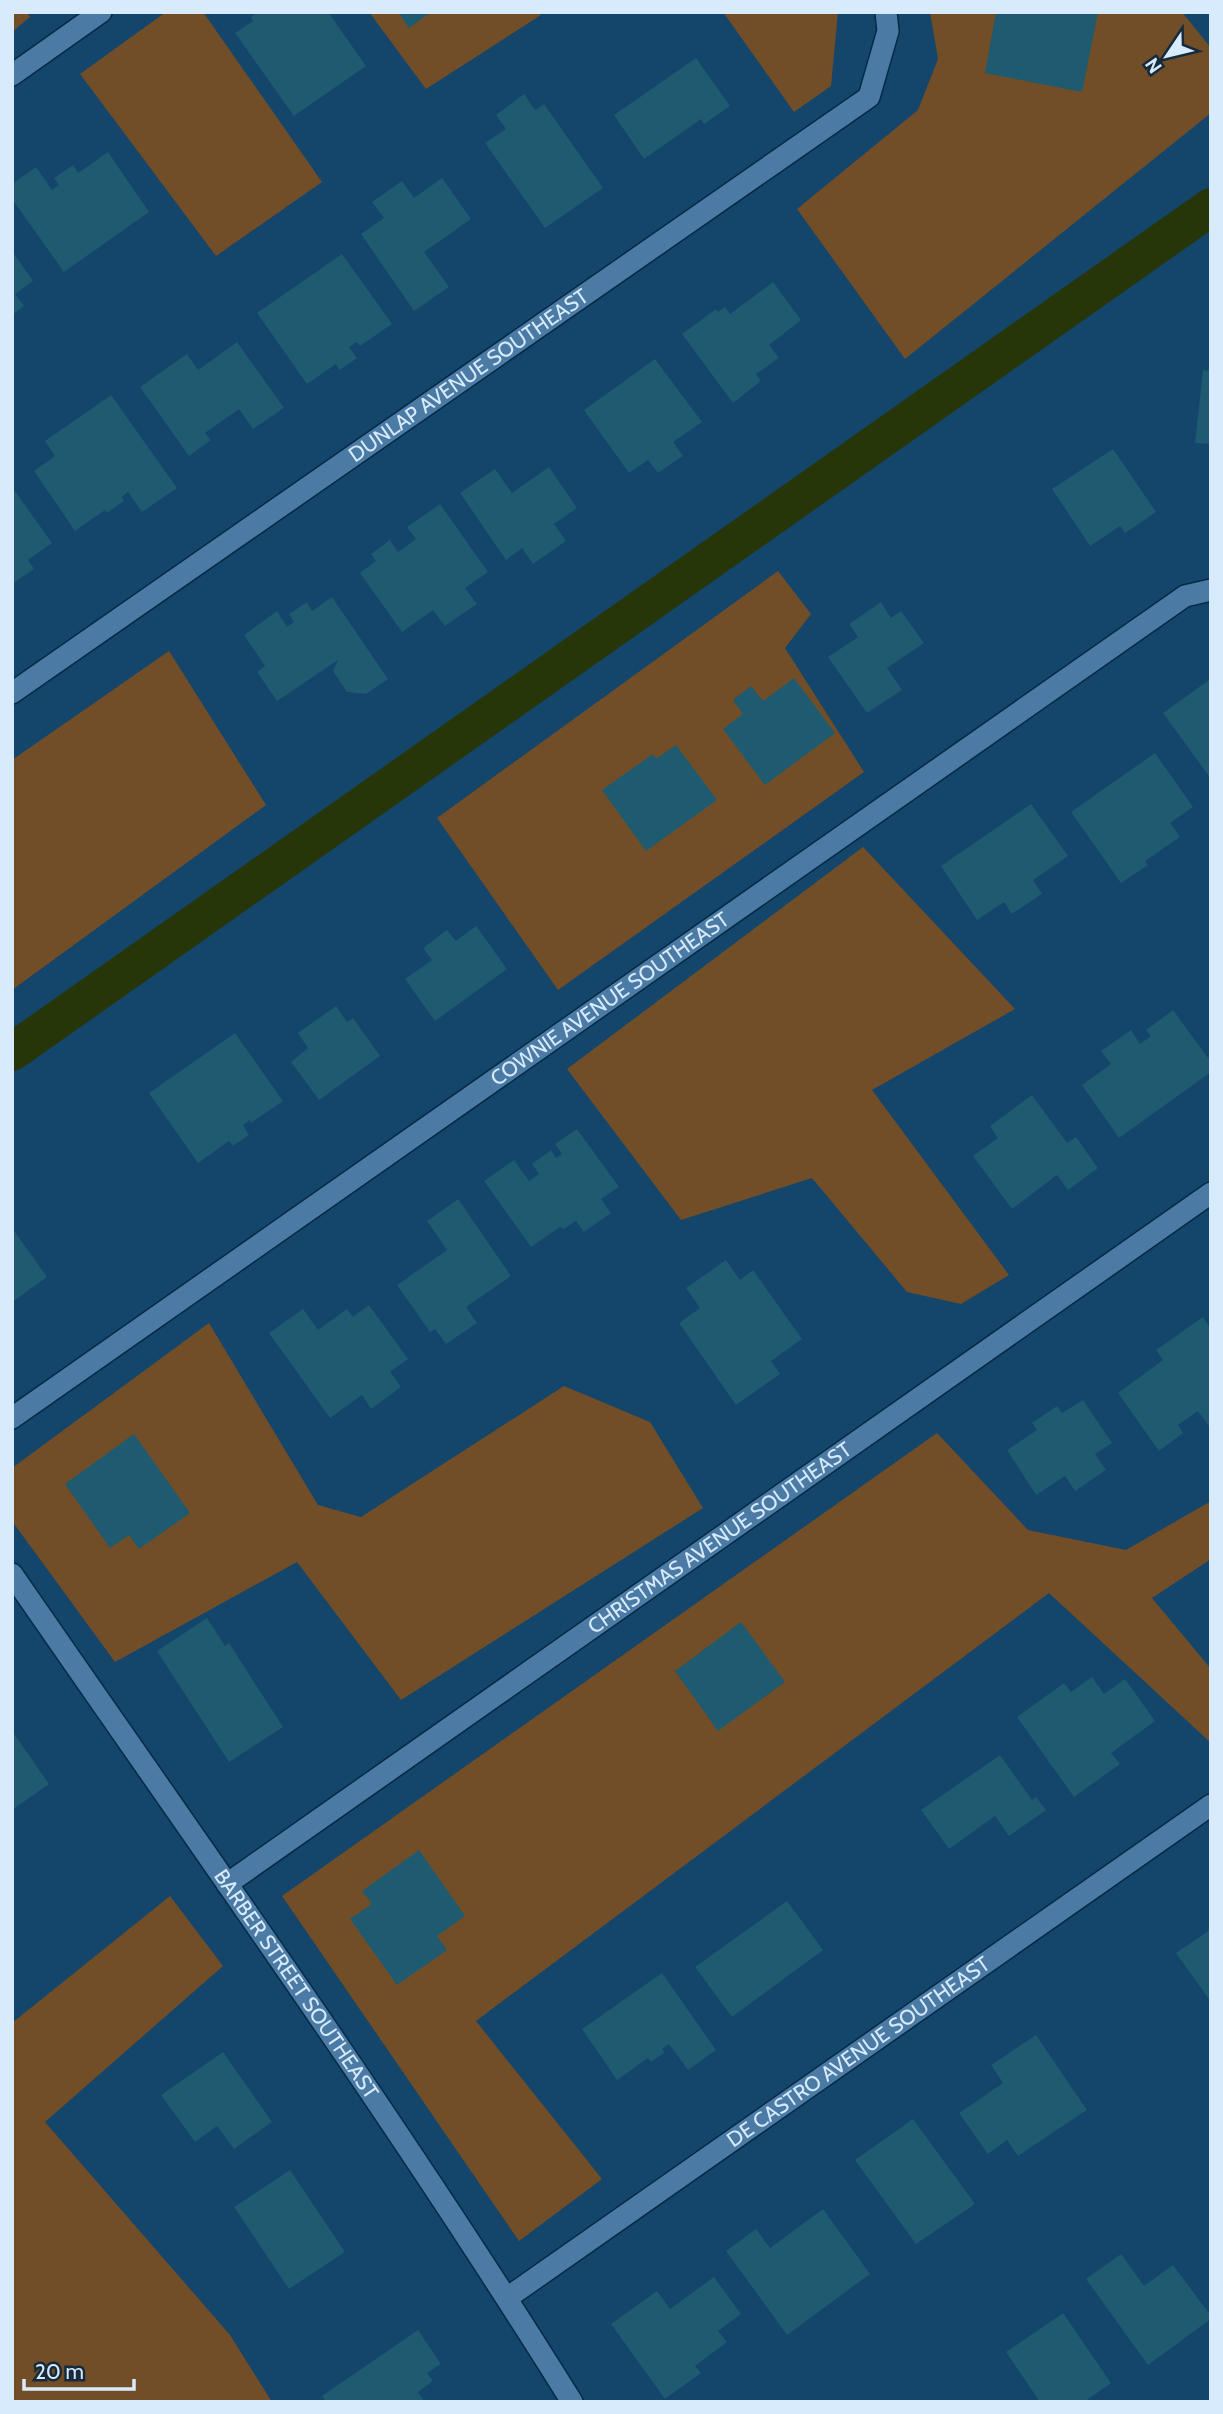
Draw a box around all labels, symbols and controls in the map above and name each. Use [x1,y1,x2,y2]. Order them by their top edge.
north arrow [1132,21,1202,91]
text: N [1140,53,1167,78]
street label: DUNLAP AVENUE SOUTHEAST [344,283,593,467]
street label: COWNIE AVENUE SOUTHEAST [485,906,734,1091]
street label: CHRISTMAS AVENUE SOUTHEAST [583,1437,856,1639]
street label: BARBER STREET SOUTHEAST [209,1864,384,2103]
street label: DE CASTRO AVENUE SOUTHEAST [722,1951,994,2152]
scale bar [24,2348,135,2392]
text: 20 m [35,2359,84,2384]

